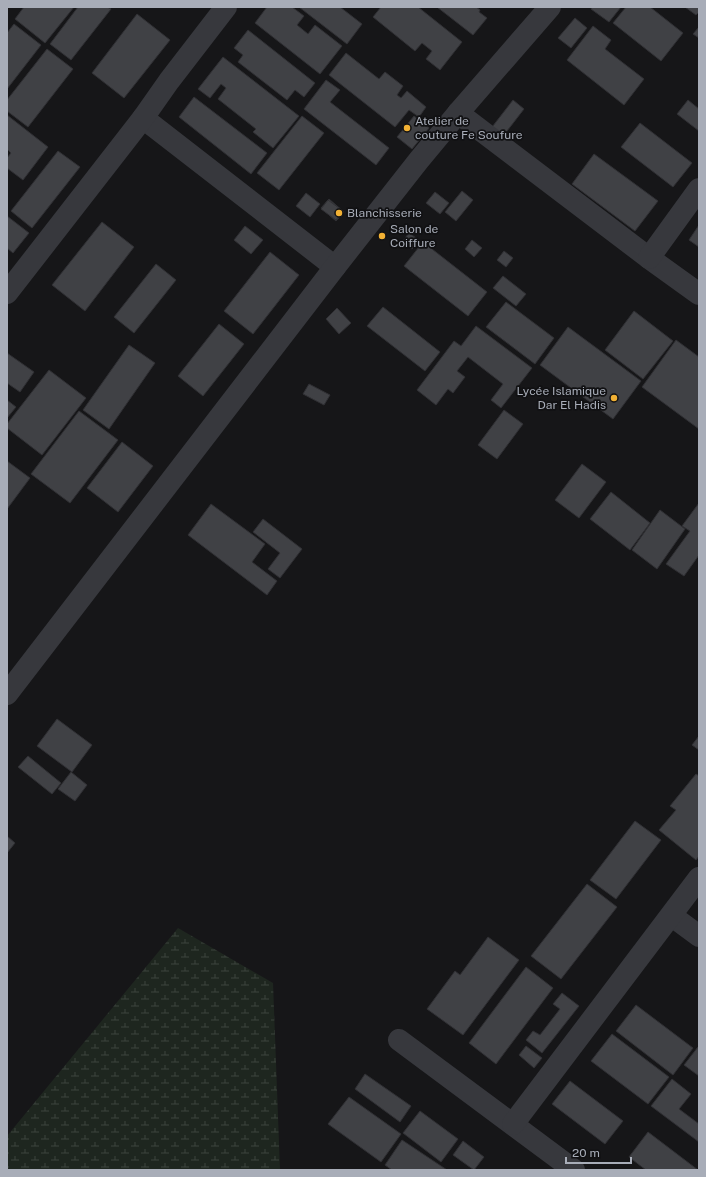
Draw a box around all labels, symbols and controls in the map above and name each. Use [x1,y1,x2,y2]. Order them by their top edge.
place label: Atelier de couture Fe Soufure [415,114,523,142]
marker: Atelier de couture Fe Soufure [402,123,412,133]
place label: Blanchisserie [347,206,422,220]
marker: Blanchisserie [334,208,344,218]
place label: Salon de Coiffure [390,222,439,250]
marker: Salon de Coiffure [377,231,387,241]
place label: Lycée Islamique Dar El Hadis [516,384,606,412]
marker: Lycée Islamique Dar El Hadis [609,393,619,403]
scale bar [566,1139,631,1165]
text: 20 m [572,1146,600,1160]

